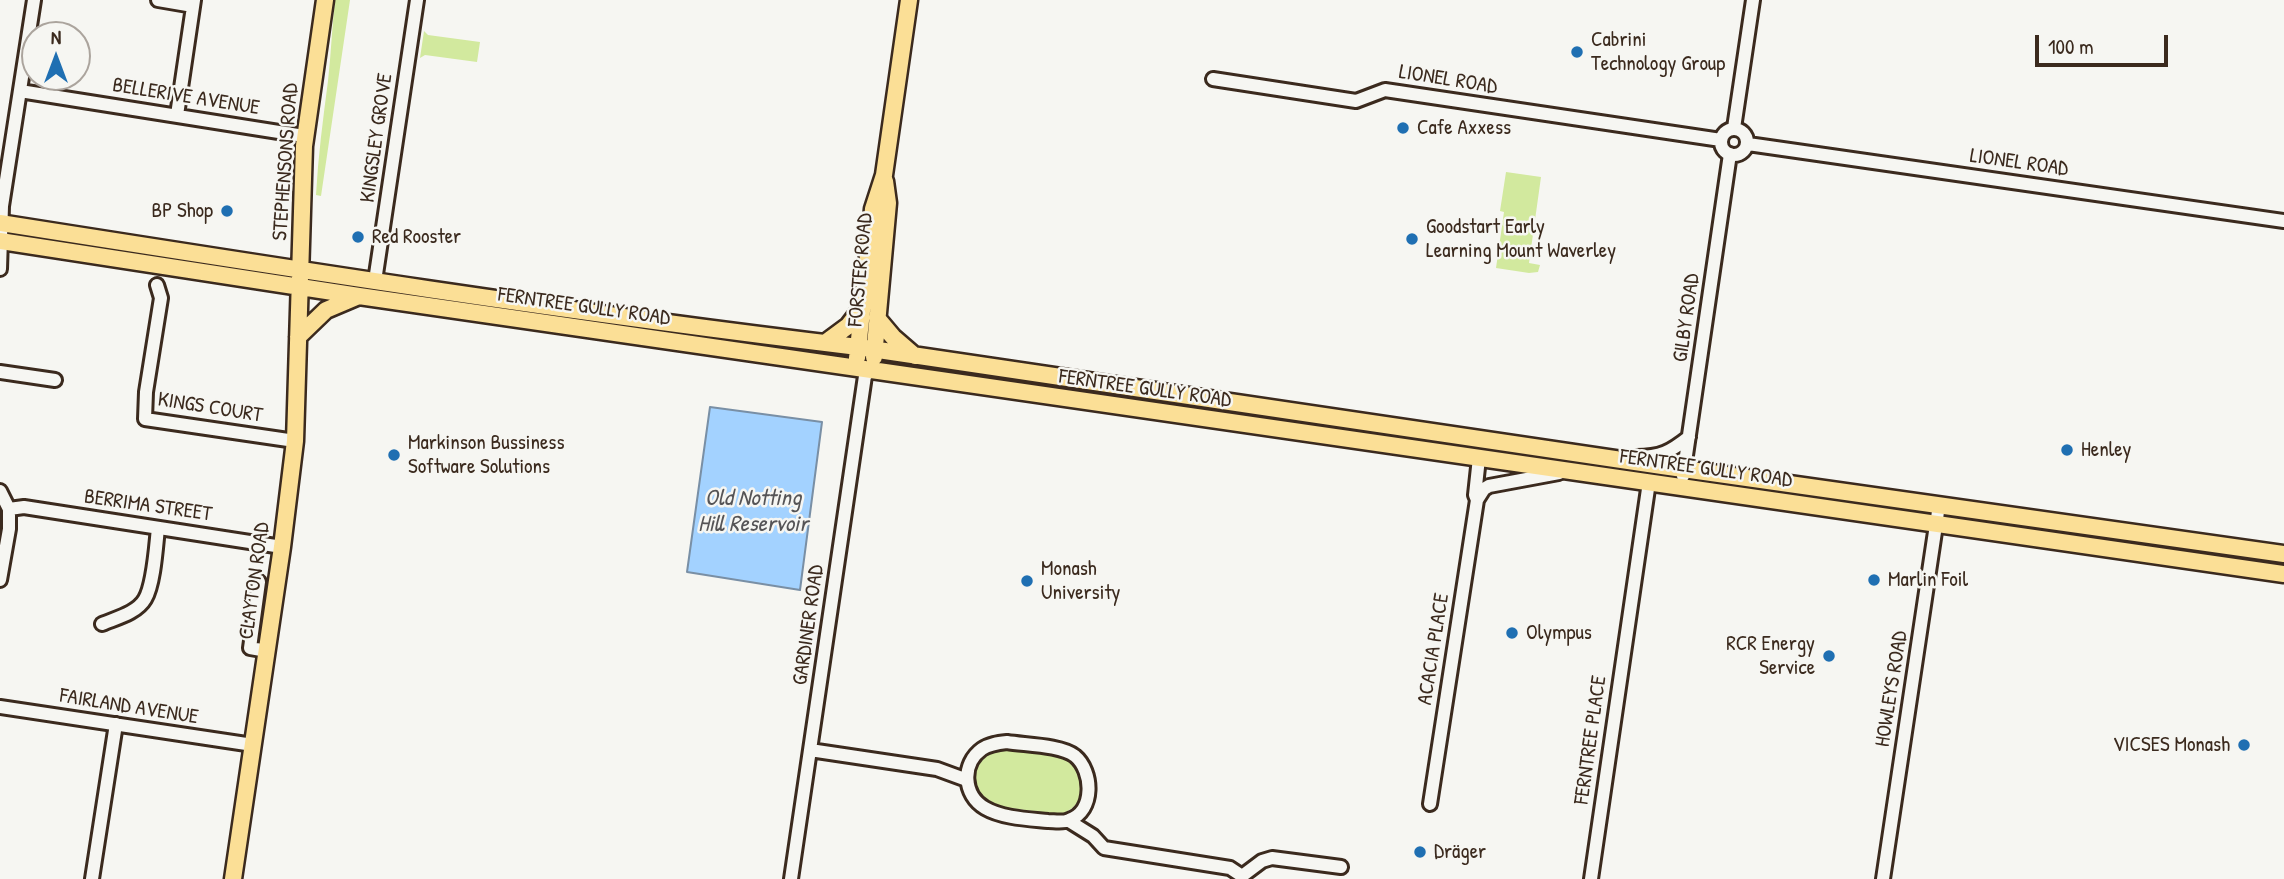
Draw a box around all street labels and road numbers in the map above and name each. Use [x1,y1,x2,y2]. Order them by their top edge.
street label: LIONEL ROAD [1397,60,1499,100]
street label: KINGSLEY GROVE [355,72,399,204]
street label: BELLERIVE AVENUE [111,73,261,121]
street label: STEPHENSONS ROAD [268,83,304,241]
street label: LIONEL ROAD [1968,144,2070,182]
street label: FORSTER ROAD [843,212,879,328]
street label: GILBY ROAD [1668,272,1706,364]
street label: FERNTREE GULLY ROAD [496,282,672,332]
street label: FERNTREE GULLY ROAD [1057,364,1233,414]
street label: KINGS COURT [156,387,264,429]
street label: FERNTREE GULLY ROAD [1618,444,1794,494]
street label: BERRIMA STREET [82,485,214,527]
street label: CLAYTON ROAD [234,521,276,641]
street label: GARDINER ROAD [788,563,830,687]
street label: ACACIA PLACE [1413,591,1455,707]
street label: HOWLEYS ROAD [1870,629,1914,749]
street label: FERNTREE PLACE [1570,674,1612,806]
street label: FAIRLAND AVENUE [58,684,200,730]

